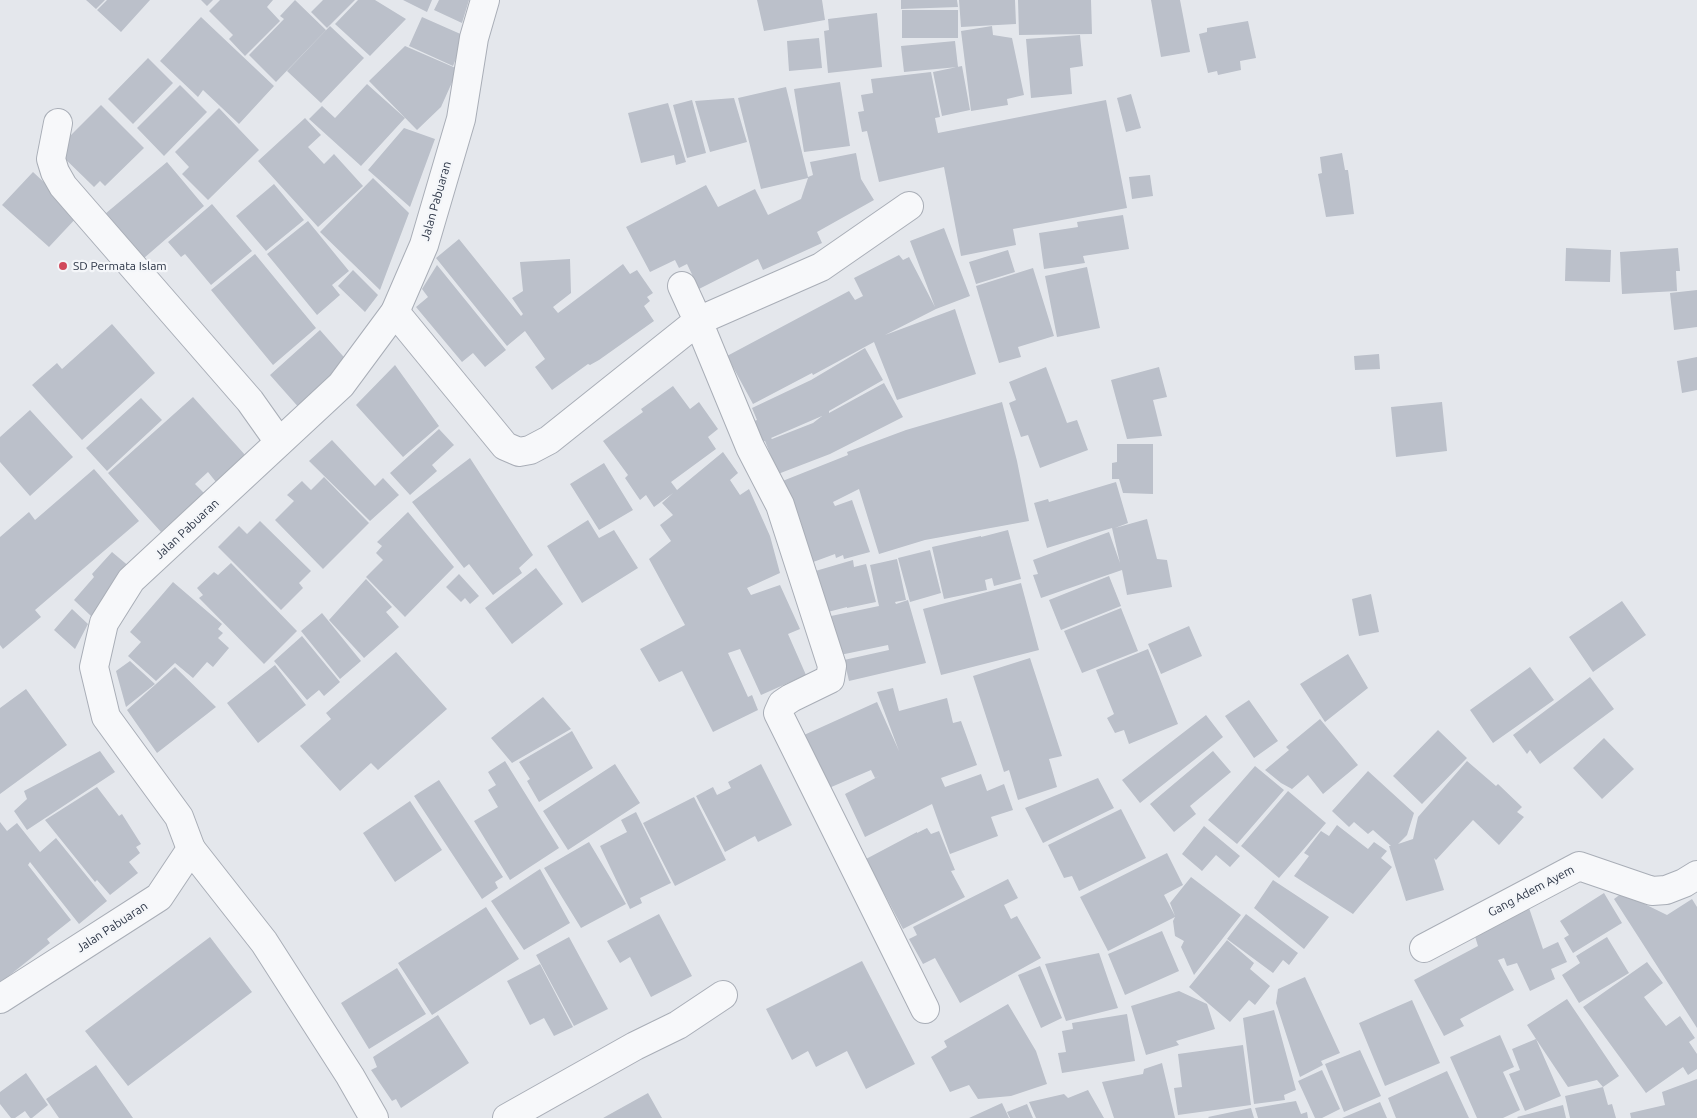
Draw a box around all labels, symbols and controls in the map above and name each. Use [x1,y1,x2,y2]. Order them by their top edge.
street label: Jalan Pabuaran [418,160,454,242]
place label: SD Permata Islam [73,259,167,273]
marker: SD Permata Islam [57,260,69,272]
street label: Jalan Pabuaran [152,496,222,562]
street label: Gang Adem Ayem [1485,862,1577,920]
street label: Jalan Pabuaran [74,899,150,955]

